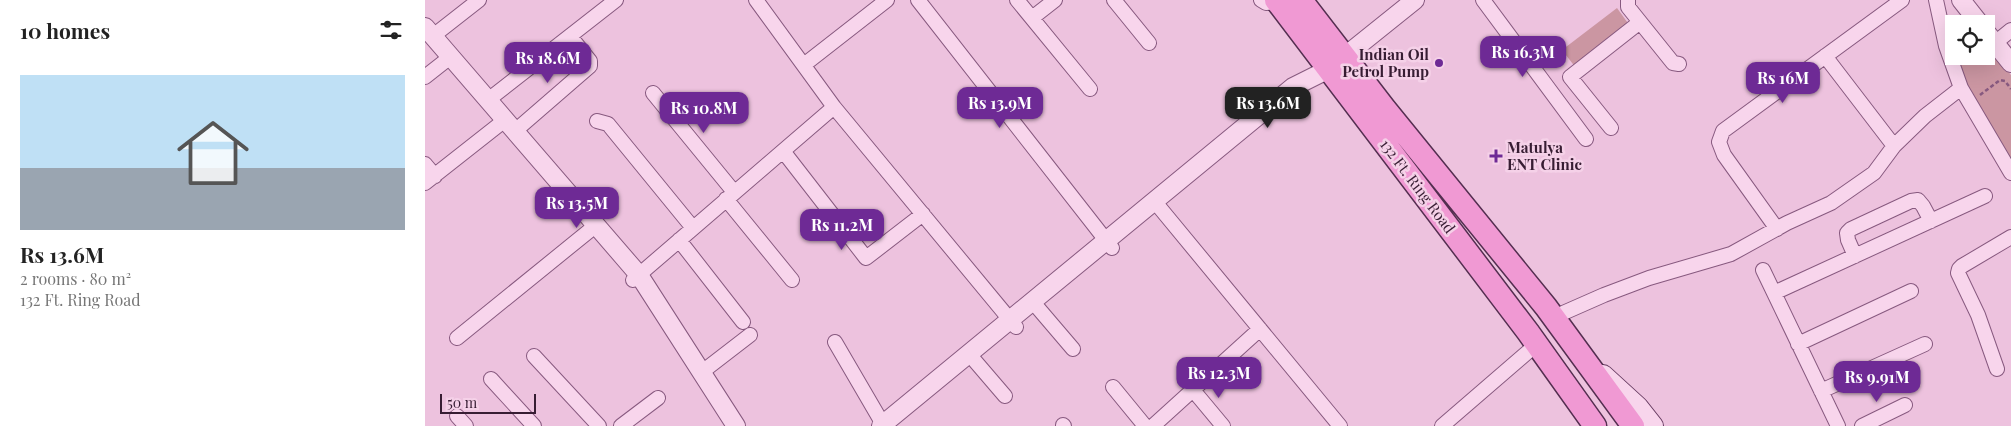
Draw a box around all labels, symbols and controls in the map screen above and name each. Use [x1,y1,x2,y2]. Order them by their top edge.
map controls [1945,15,1995,65]
button: locate [1945,15,1995,65]
text: 10 homes [20,16,110,44]
icon: filters [377,16,405,44]
pin: Rs 16.3M [1471,36,1575,78]
text: Rs 16.3M [1491,41,1555,62]
pin: Rs 18.6M [496,42,600,84]
place label: Indian Oil Petrol Pump [1342,44,1429,81]
text: Rs 18.6M [515,47,581,68]
marker: Indian Oil Petrol Pump [1433,57,1445,69]
pin: Rs 16M [1742,62,1824,104]
text: Rs 16M [1757,67,1809,88]
pin: Rs 13.9M [948,86,1052,129]
pin: Rs 13.6M [1216,86,1320,129]
pin: Rs 10.8M [652,92,756,134]
text: Rs 13.9M [968,92,1032,113]
text: Rs 13.6M [1236,92,1300,113]
text: Rs 10.8M [671,97,737,118]
icon: home [168,108,258,198]
street label: 132 Ft. Ring Road [1376,135,1460,237]
place label: Matulya ENT Clinic [1507,137,1582,174]
marker: Matulya ENT Clinic [1489,149,1503,163]
pin: Rs 13.5M [525,186,629,229]
text: Rs 13.5M [546,192,608,213]
pin: Rs 11.2M [790,208,894,251]
text: Rs 11.2M [811,214,873,235]
text: Rs 13.6M [20,240,104,268]
text: 2 rooms · 80 m² [20,268,131,289]
text: 132 Ft. Ring Road [20,289,141,310]
pin: Rs 12.3M [1167,356,1271,399]
pin: Rs 9.91M [1825,360,1929,403]
text: Rs 12.3M [1187,362,1251,383]
text: Rs 9.91M [1844,366,1910,387]
scale bar [440,391,536,414]
text: 50 m [447,393,477,412]

